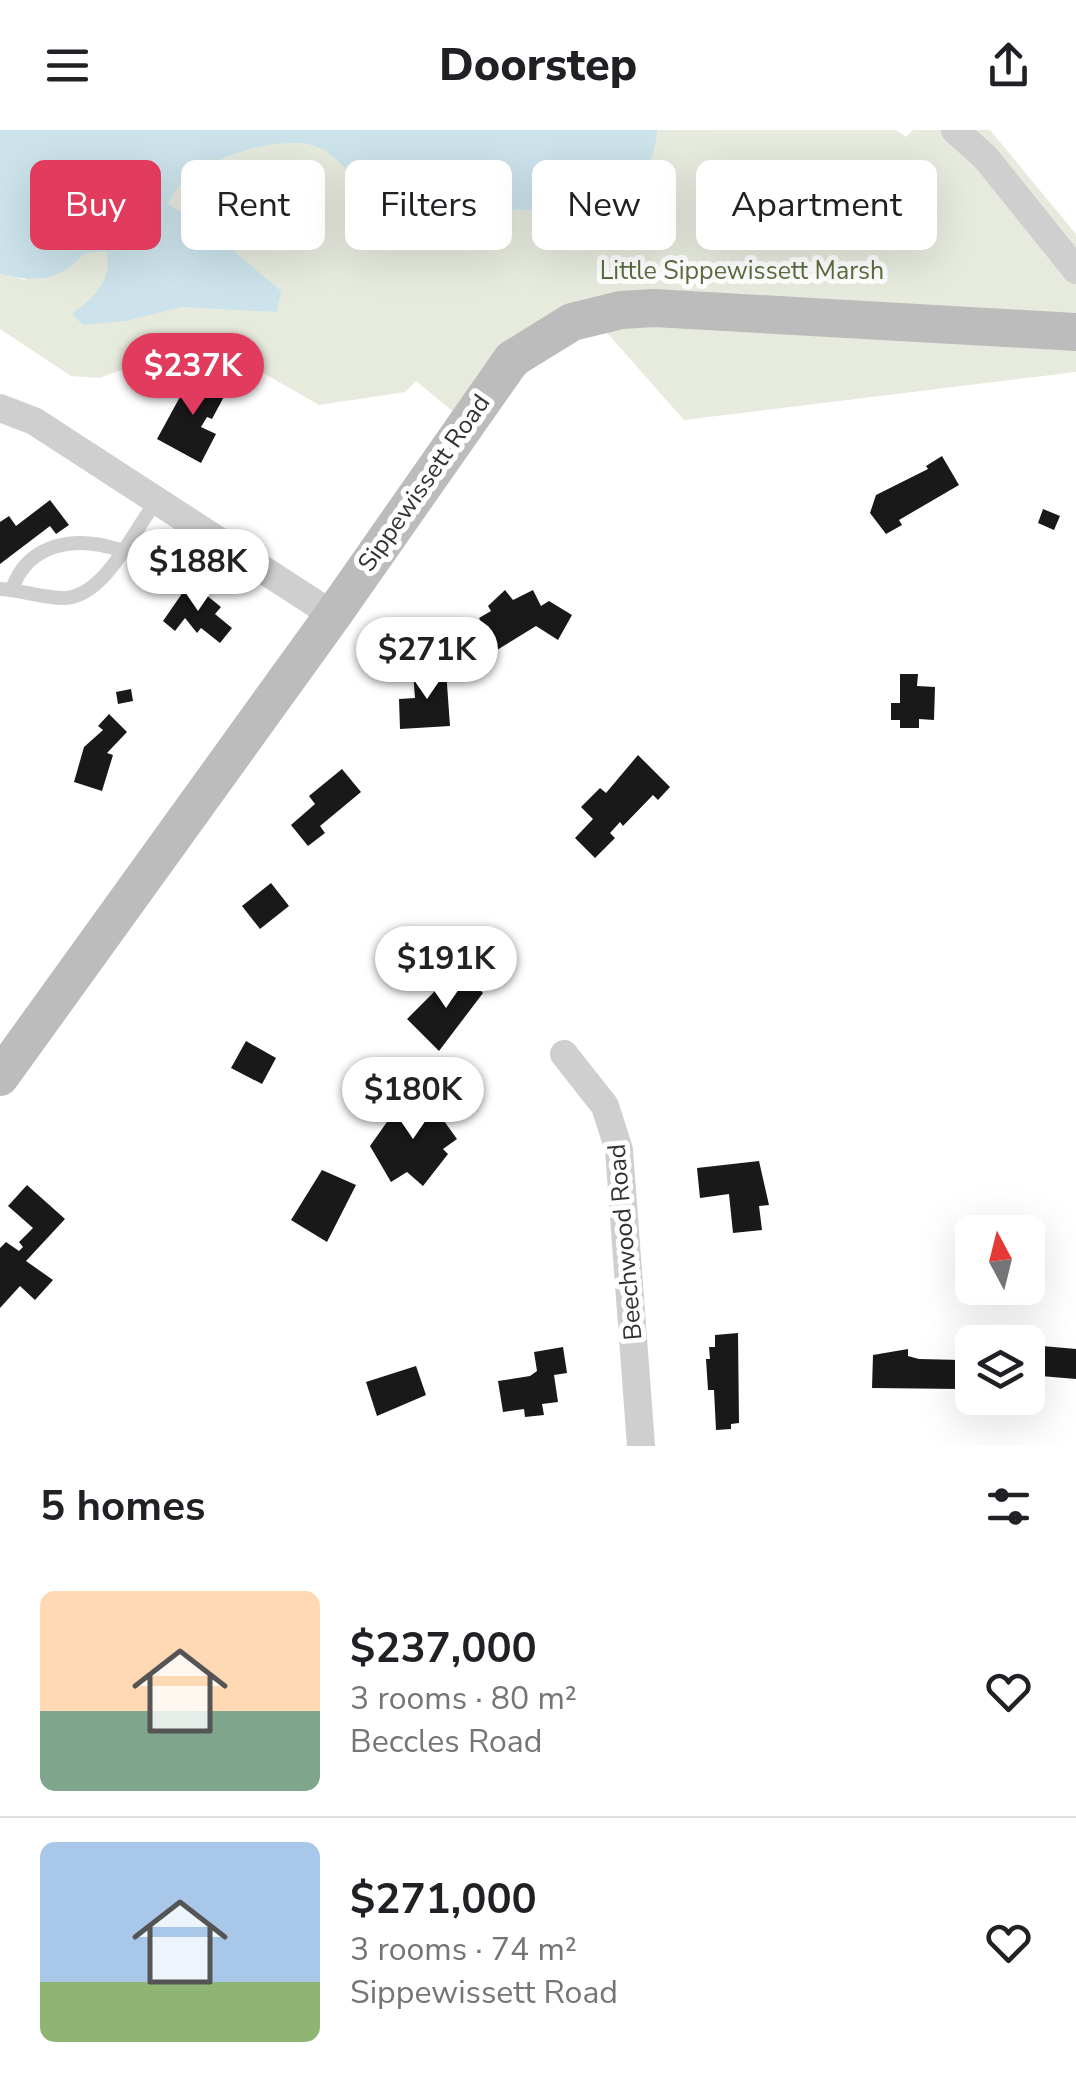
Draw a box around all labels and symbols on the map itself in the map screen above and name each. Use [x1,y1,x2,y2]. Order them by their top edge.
park label: Little Sippewissett Marsh [600,254,884,288]
pin: $237K [123,333,263,418]
street label: Sippewissett Road [350,387,498,579]
pin: $188K [128,529,268,614]
pin: $271K [357,617,497,702]
pin: $191K [376,926,516,1011]
pin: $180K [343,1057,483,1142]
street label: Beechwood Road [599,1142,651,1342]
north arrow [955,1215,1045,1305]

